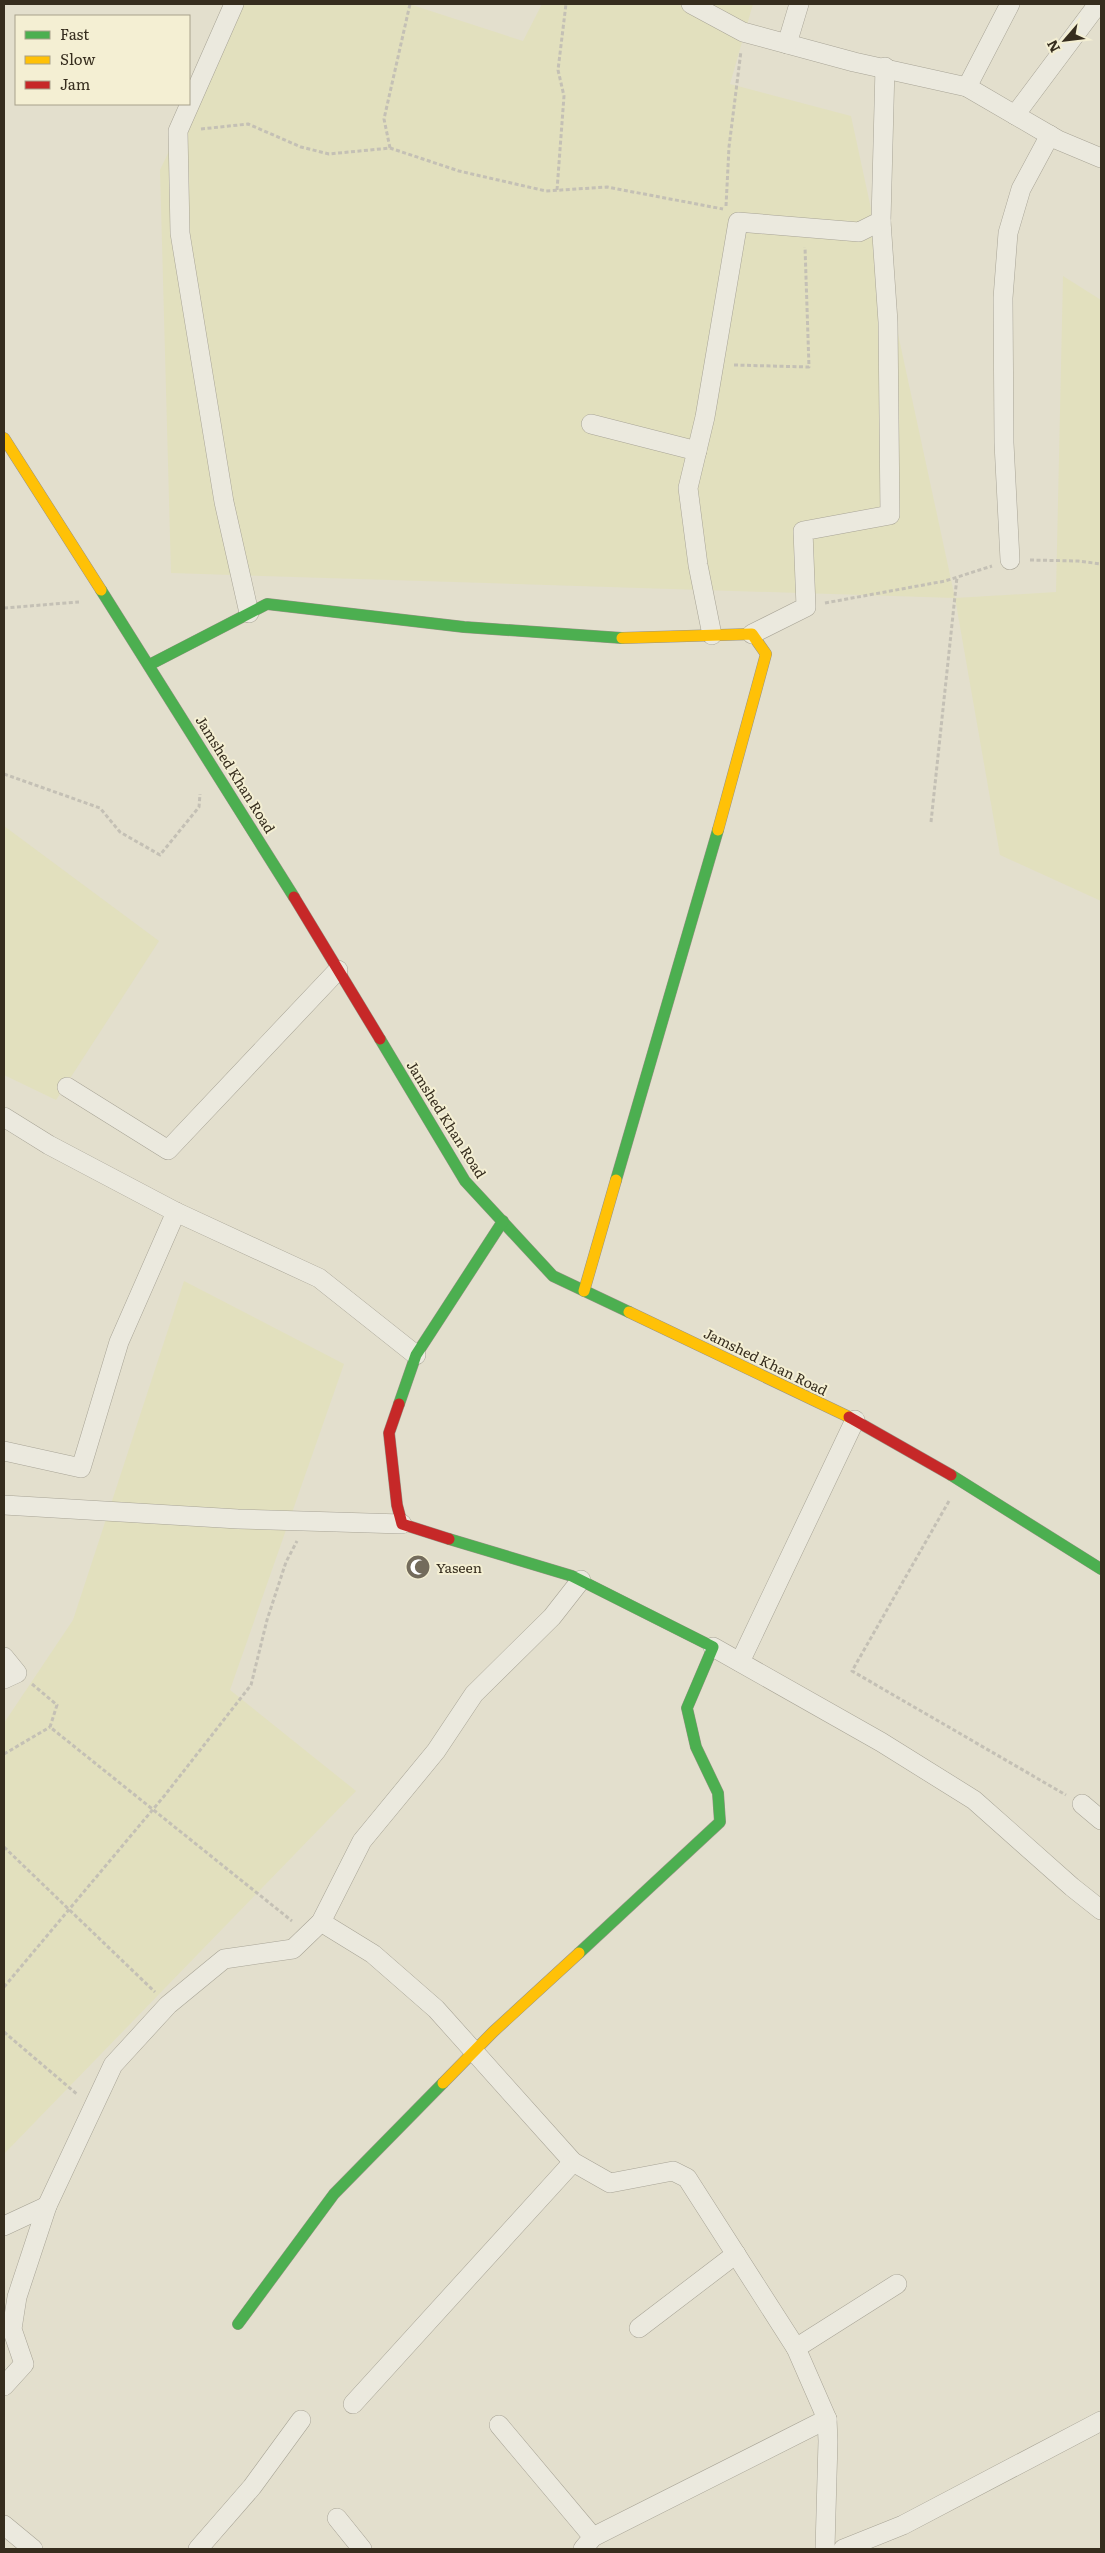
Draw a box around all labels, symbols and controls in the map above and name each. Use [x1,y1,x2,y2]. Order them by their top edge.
legend [15,15,190,105]
north arrow [1040,15,1090,65]
text: Fast [60,22,89,45]
text: N [1041,36,1064,56]
text: Slow [60,47,95,70]
text: Jam [60,72,91,95]
street label: Jamshed Khan Road [192,711,281,837]
street label: Jamshed Khan Road [403,1056,492,1182]
street label: Jamshed Khan Road [701,1322,832,1400]
mosque icon: Yaseen [405,1554,431,1580]
place label: Yaseen [436,1557,482,1577]

